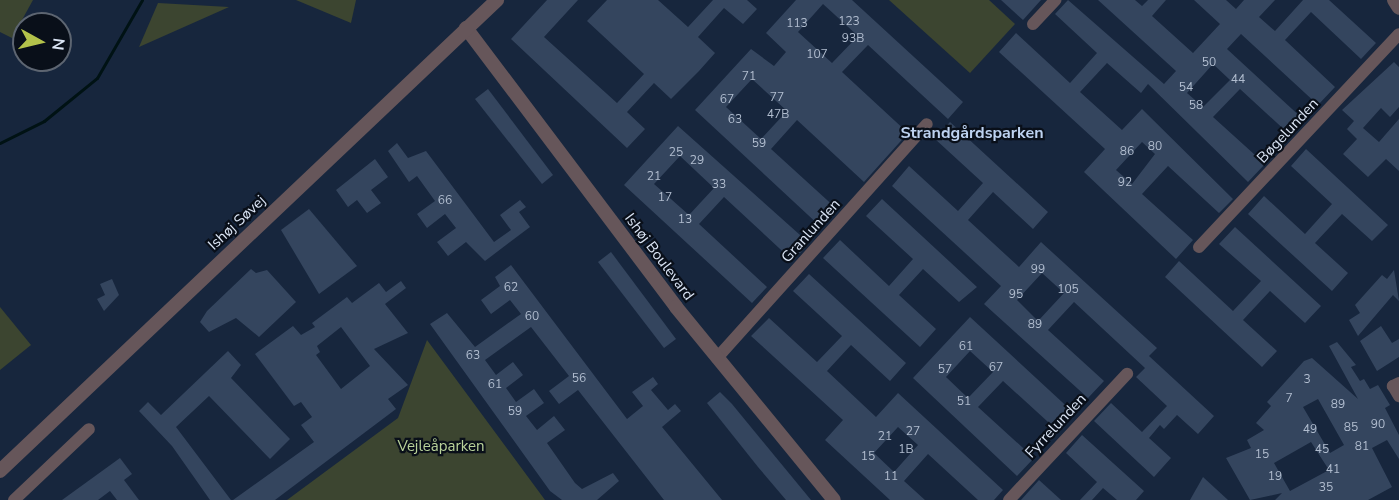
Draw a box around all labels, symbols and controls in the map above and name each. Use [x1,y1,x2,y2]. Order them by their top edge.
north arrow [12,12,72,72]
house number: 123 [838,15,860,29]
house number: 113 [786,17,808,31]
house number: 93B [842,32,864,46]
text: N [46,37,70,52]
house number: 107 [806,48,828,62]
house number: 50 [1202,56,1216,70]
house number: 71 [742,70,756,84]
house number: 44 [1231,73,1245,87]
house number: 54 [1179,81,1193,95]
house number: 77 [770,91,784,105]
house number: 67 [720,93,734,107]
street label: Bøgelunden [1254,95,1322,167]
house number: 58 [1189,99,1203,113]
house number: 47B [767,108,789,122]
house number: 63 [728,113,742,127]
district label: Strandgårdsparken [900,123,1044,143]
house number: 59 [752,137,766,151]
house number: 80 [1148,140,1162,154]
house number: 86 [1120,145,1134,159]
house number: 25 [669,146,683,160]
house number: 29 [690,154,704,168]
house number: 21 [647,170,661,184]
house number: 92 [1118,176,1132,190]
house number: 33 [712,178,726,192]
house number: 17 [658,191,672,205]
street label: Ishøj Søvej [205,192,269,254]
house number: 66 [438,194,452,208]
street label: Granlunden [778,196,844,266]
street label: Ishøj Boulevard [621,210,697,304]
house number: 13 [678,213,692,227]
house number: 99 [1031,263,1045,277]
house number: 62 [504,281,518,295]
house number: 105 [1057,283,1079,297]
house number: 95 [1009,288,1023,302]
house number: 60 [525,310,539,324]
house number: 89 [1028,318,1042,332]
house number: 61 [959,340,973,354]
house number: 63 [466,349,480,363]
house number: 67 [989,361,1003,375]
house number: 57 [938,363,952,377]
house number: 56 [572,372,586,386]
house number: 3 [1303,373,1311,387]
house number: 61 [488,378,502,392]
street label: Fyrrelunden [1022,390,1090,462]
house number: 7 [1285,392,1293,406]
house number: 51 [957,395,971,409]
house number: 89 [1331,398,1345,412]
house number: 59 [508,405,522,419]
house number: 90 [1371,418,1385,432]
house number: 85 [1344,421,1358,435]
house number: 49 [1303,423,1317,437]
house number: 27 [906,425,920,439]
house number: 21 [878,430,892,444]
park label: Vejleåparken [397,438,485,456]
house number: 81 [1355,440,1369,454]
house number: 1B [898,443,914,457]
house number: 45 [1315,443,1329,457]
house number: 15 [1255,448,1269,462]
house number: 15 [861,450,875,464]
house number: 41 [1326,463,1340,477]
house number: 11 [884,470,898,484]
house number: 19 [1268,470,1282,484]
house number: 35 [1319,481,1333,495]

